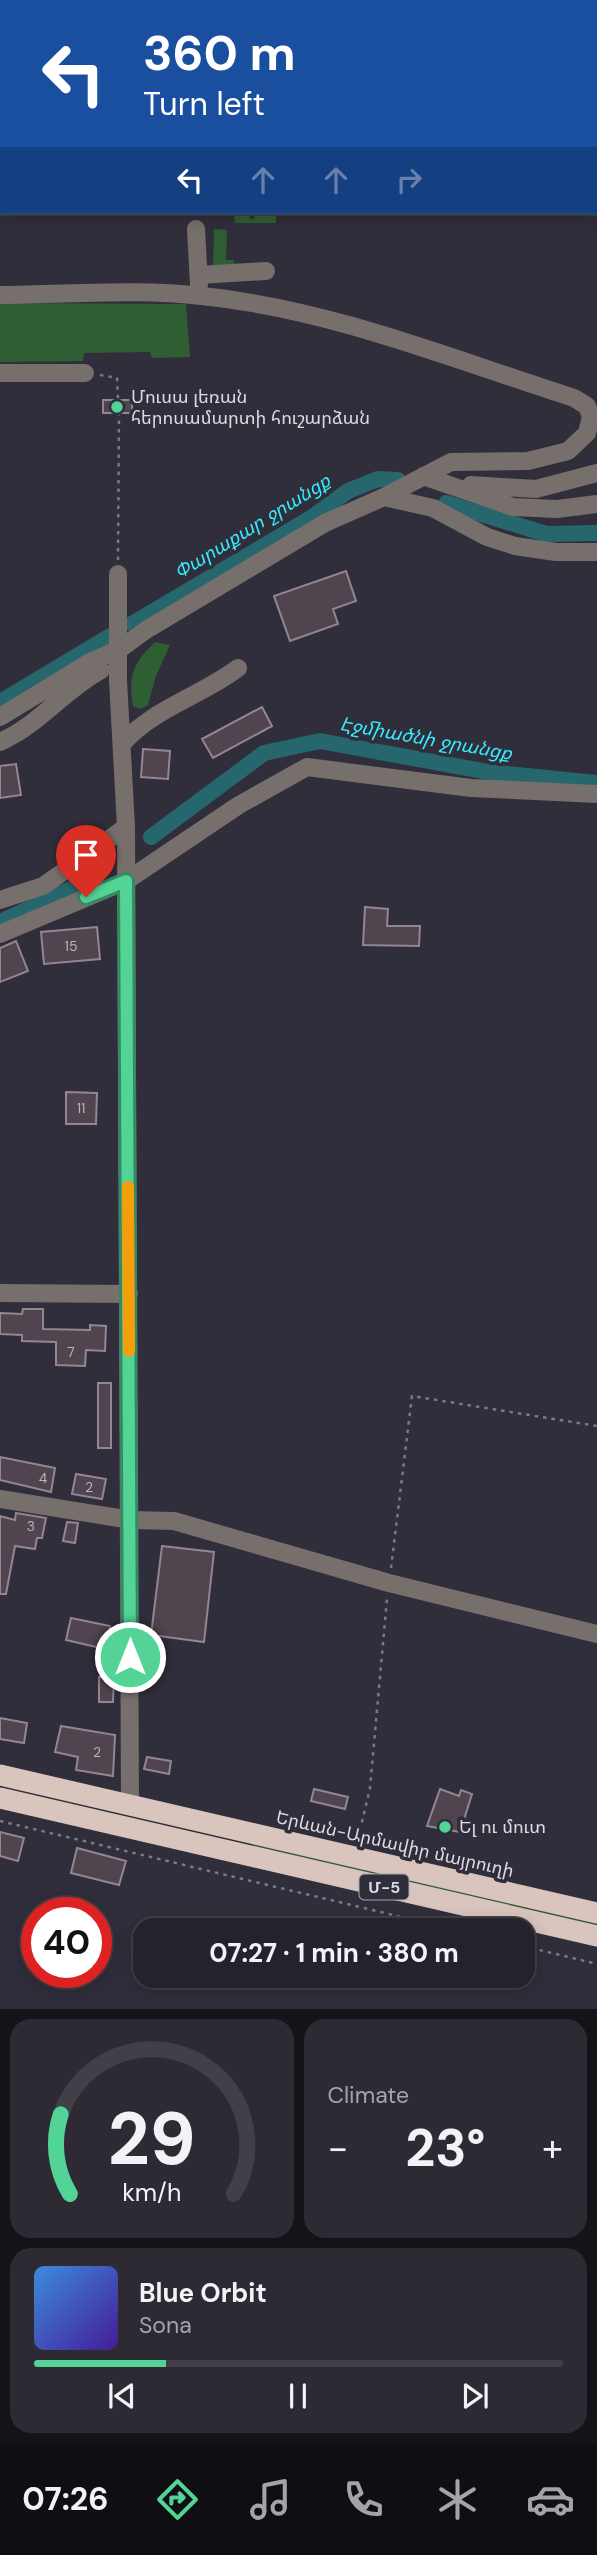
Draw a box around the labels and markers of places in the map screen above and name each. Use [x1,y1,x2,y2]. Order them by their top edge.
place label: Մուսա լեռան հերոսամարտի հուշարձան [131,385,370,430]
marker: Մուսա լեռան հերոսամարտի հուշարձան [109,399,125,415]
pin [56,825,116,897]
place label: Ել ու մուտ [459,1815,546,1839]
marker: Ել ու մուտ [437,1819,453,1835]

